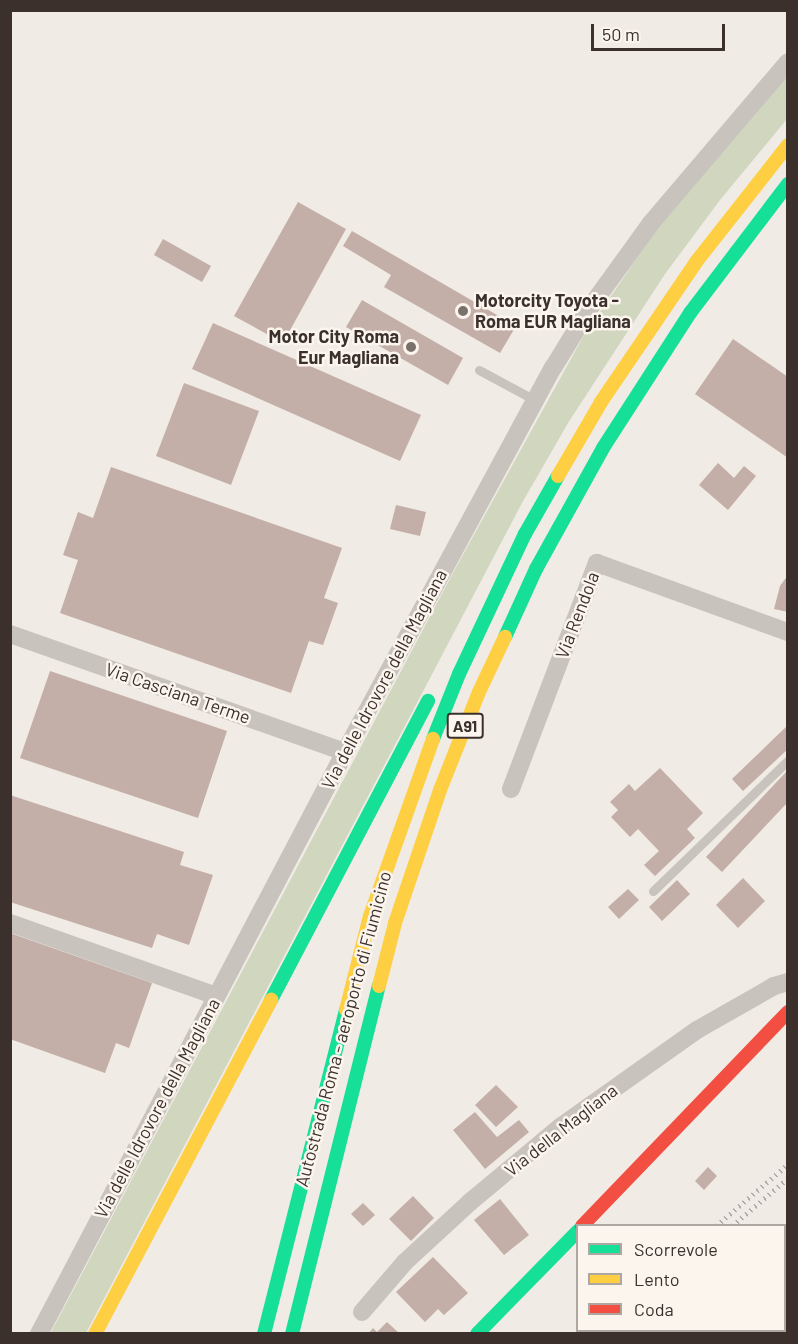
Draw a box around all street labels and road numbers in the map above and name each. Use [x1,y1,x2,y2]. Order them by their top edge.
street label: Via delle Idrovore della Magliana [317,565,451,793]
street label: Via Rendola [551,569,603,661]
street label: Via Casciana Terme [103,658,253,728]
road number: A91 [446,713,484,739]
street label: Autostrada Roma - aeroporto di Fiumicino [290,869,396,1189]
street label: Via delle Idrovore della Magliana [90,994,224,1222]
street label: Via della Magliana [500,1079,622,1181]

